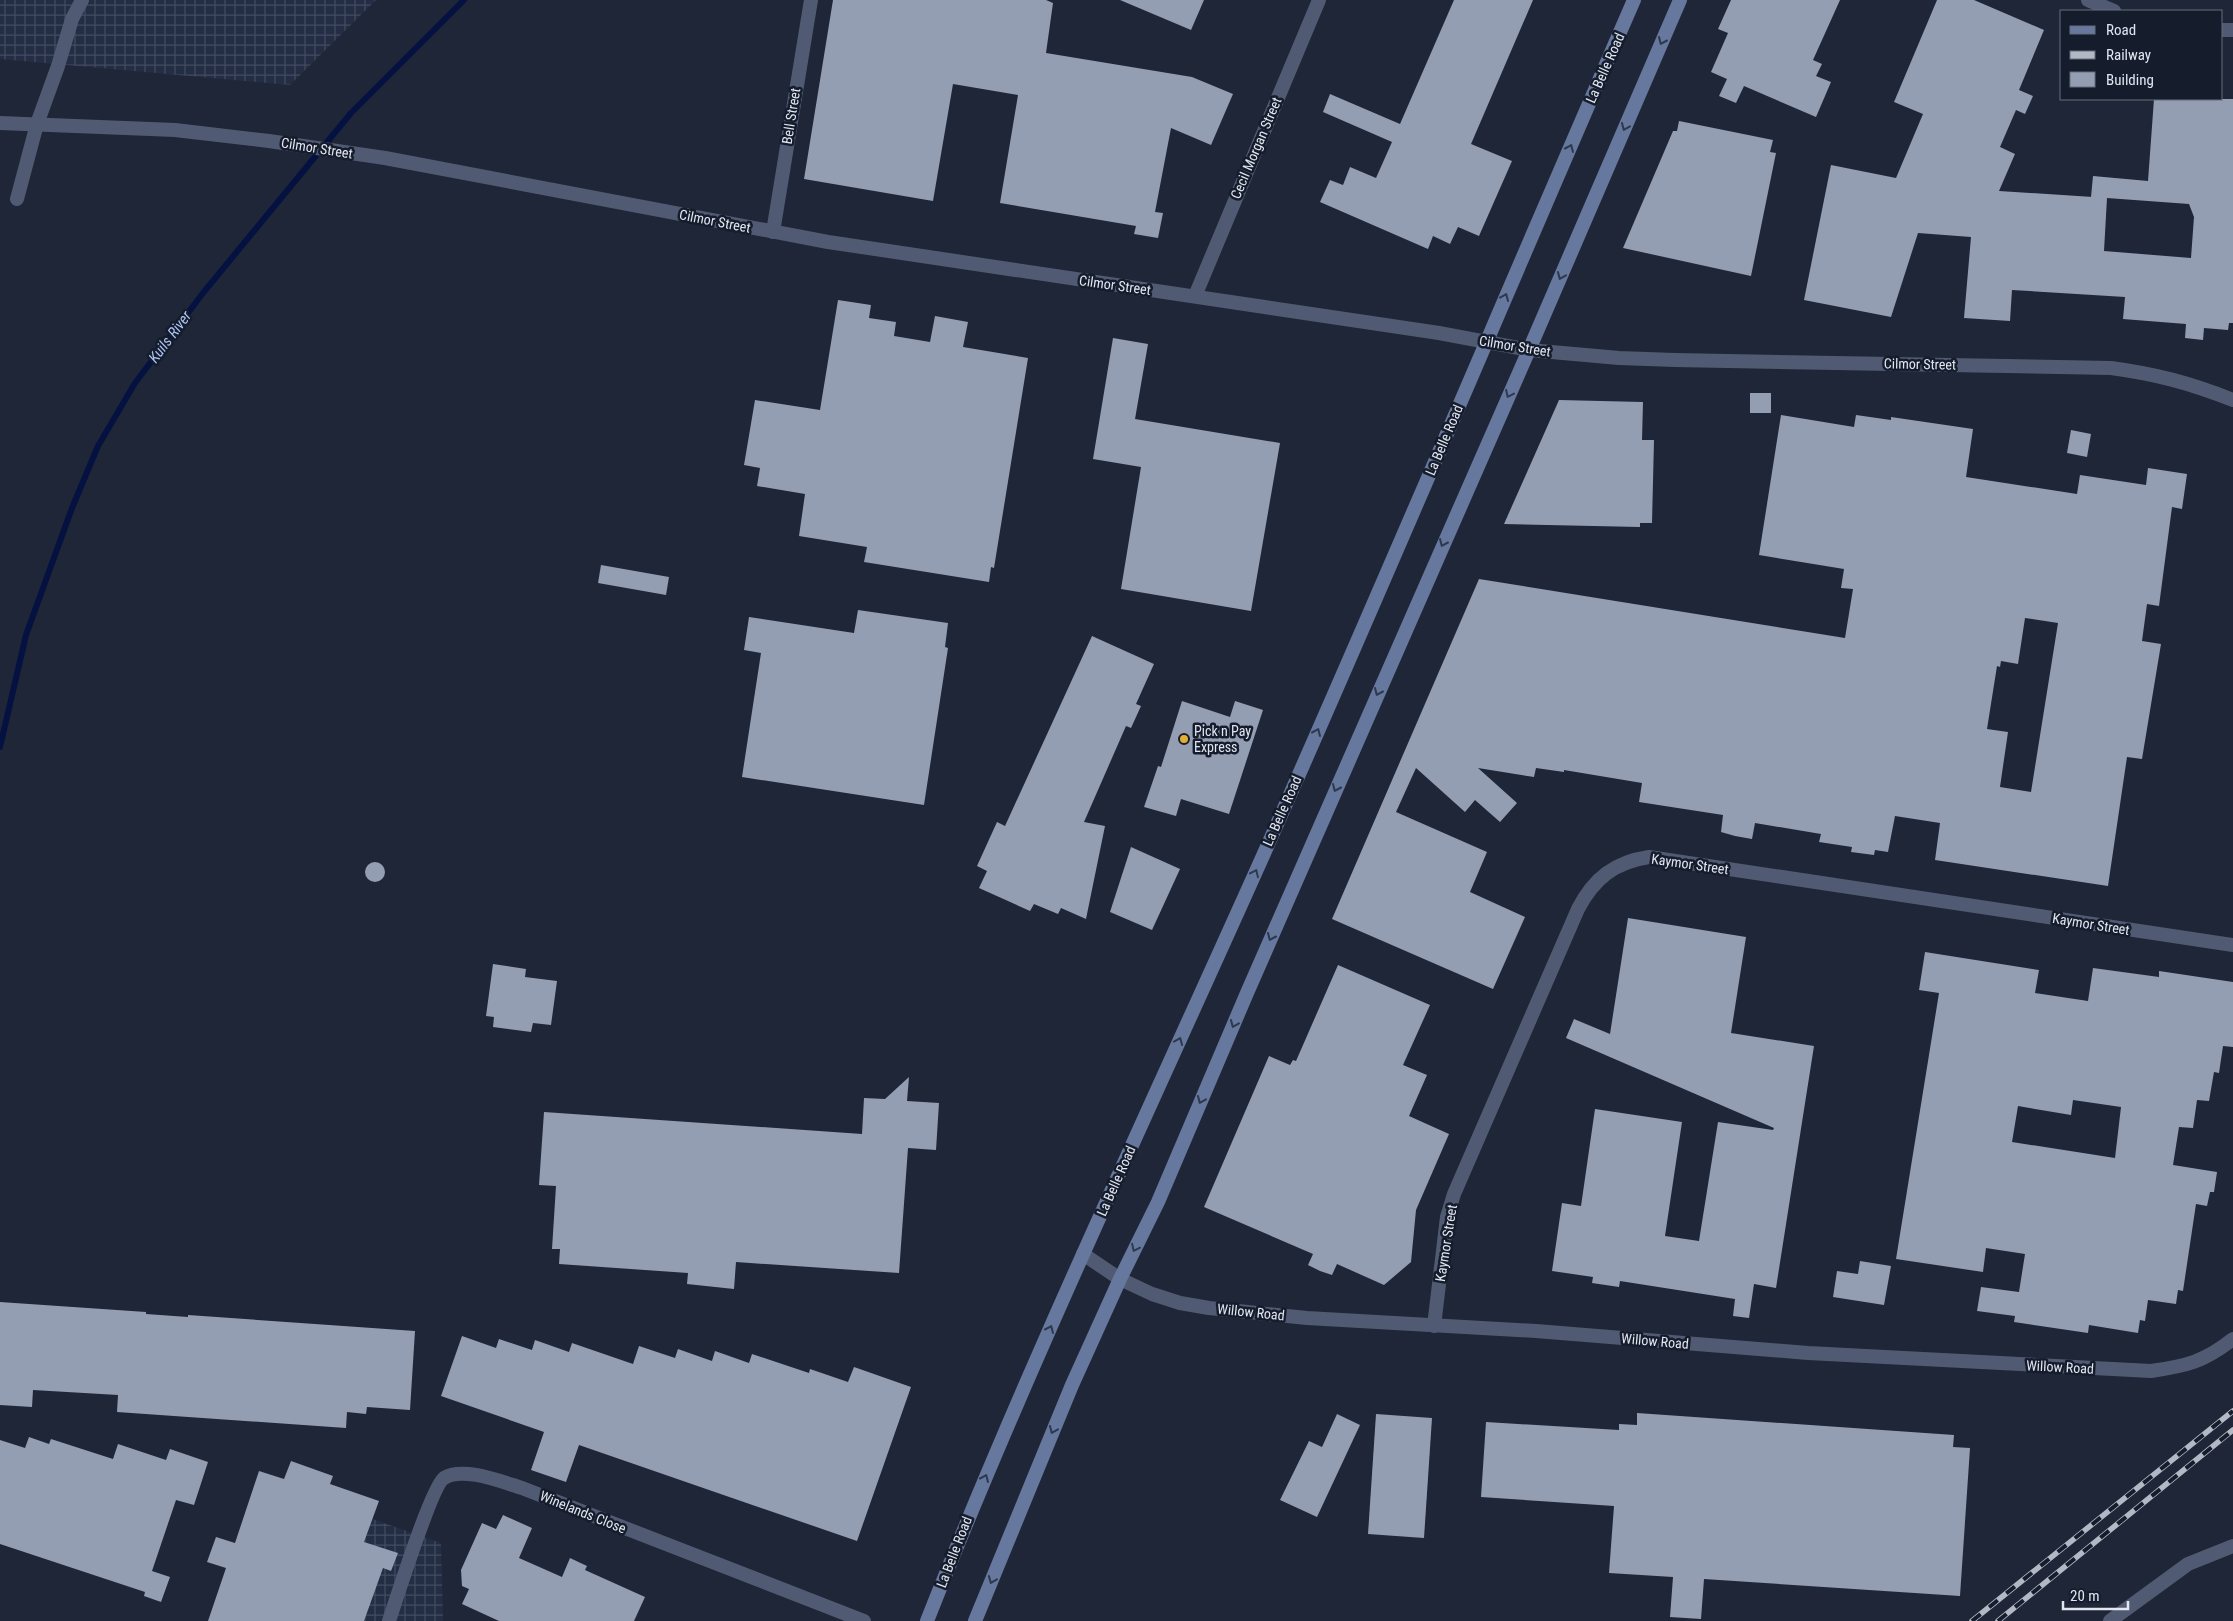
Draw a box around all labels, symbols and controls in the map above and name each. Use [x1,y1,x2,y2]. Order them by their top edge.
legend [2060,10,2223,100]
text: Road [2106,21,2136,39]
street label: La Belle Road [1582,30,1628,106]
one-way arrow [1658,36,1669,45]
text: Railway [2106,46,2151,64]
text: Building [2106,71,2154,89]
street label: Bell Street [779,87,803,145]
street label: Cecil Morgan Street [1227,95,1285,201]
one-way arrow [1621,122,1632,131]
street label: Cilmor Street [280,134,354,162]
one-way arrow [1563,144,1574,153]
street label: Cilmor Street [678,206,752,236]
one-way arrow [1556,271,1567,280]
street label: Cilmor Street [1078,272,1152,298]
one-way arrow [1498,293,1509,302]
water label: Kuils River [145,307,196,366]
street label: Cilmor Street [1478,332,1552,360]
street label: Cilmor Street [1884,355,1956,373]
one-way arrow [1504,389,1515,398]
street label: La Belle Road [1422,402,1466,478]
one-way arrow [1439,538,1450,547]
one-way arrow [1374,687,1385,696]
place label: Pick n Pay Express [1194,723,1251,755]
one-way arrow [1310,728,1321,737]
marker: Pick n Pay Express [1178,733,1190,745]
street label: La Belle Road [1259,773,1305,849]
one-way arrow [1332,783,1343,792]
street label: Kaymor Street [1650,851,1730,877]
one-way arrow [1249,869,1259,878]
street label: Kaymor Street [2051,910,2131,938]
one-way arrow [1266,932,1277,941]
one-way arrow [1229,1019,1240,1028]
one-way arrow [1173,1037,1183,1046]
one-way arrow [1197,1095,1208,1104]
street label: La Belle Road [1093,1143,1139,1219]
street label: Kaymor Street [1432,1203,1460,1283]
one-way arrow [1131,1243,1141,1252]
street label: Willow Road [1216,1301,1286,1323]
one-way arrow [1044,1325,1054,1334]
street label: Willow Road [1621,1330,1689,1352]
street label: Willow Road [2026,1357,2094,1377]
one-way arrow [1049,1425,1060,1434]
one-way arrow [978,1474,989,1483]
street label: Winelands Close [538,1487,629,1537]
street label: La Belle Road [933,1514,975,1590]
one-way arrow [987,1575,998,1584]
scale bar [2063,1578,2128,1610]
text: 20 m [2070,1587,2100,1605]

